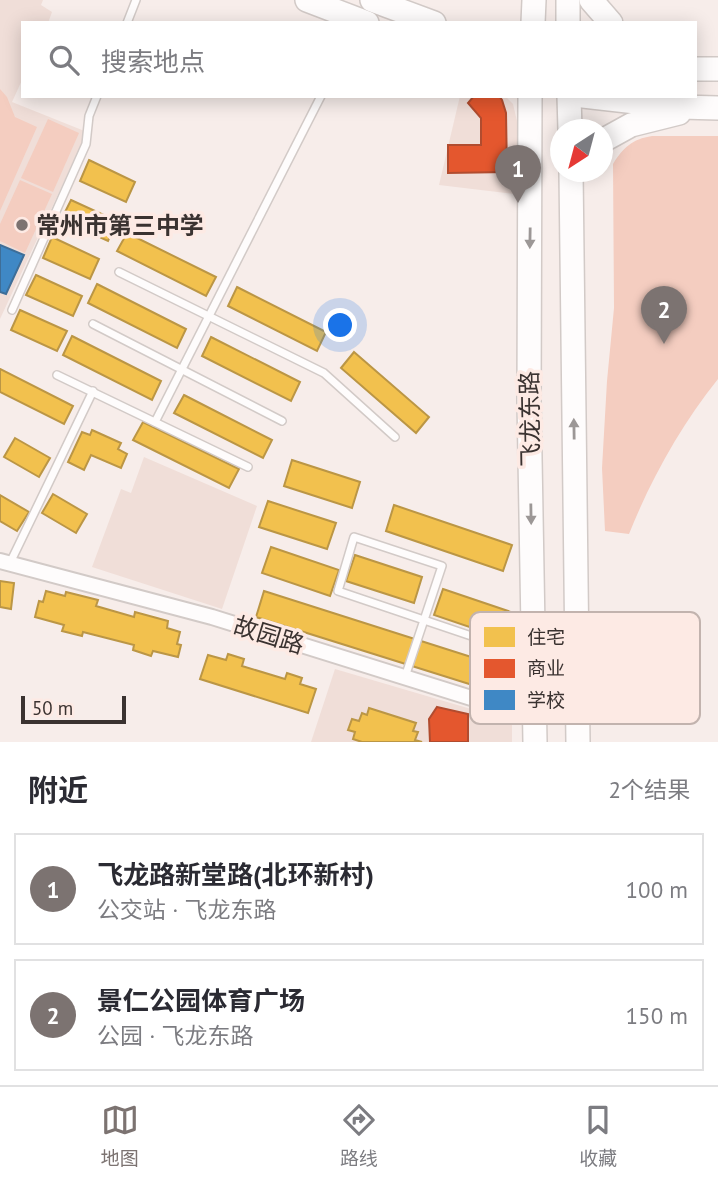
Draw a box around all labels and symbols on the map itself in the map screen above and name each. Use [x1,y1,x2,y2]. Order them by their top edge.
north arrow [550,119,613,182]
pin: 1 [495,145,541,203]
place label: 常州市第三中学 [36,210,204,241]
marker: 常州市第三中学 [14,217,30,233]
one-way arrow [525,227,536,249]
pin: 2 [641,286,687,344]
your location [323,308,357,342]
street label: 飞龙东路 [514,371,546,467]
one-way arrow [568,418,580,440]
one-way arrow [525,504,537,526]
street label: 故园路 [230,610,308,660]
legend [470,612,700,724]
text: 住宅 [527,625,565,649]
text: 商业 [527,656,565,680]
text: 学校 [527,688,565,712]
scale bar [21,693,126,725]

